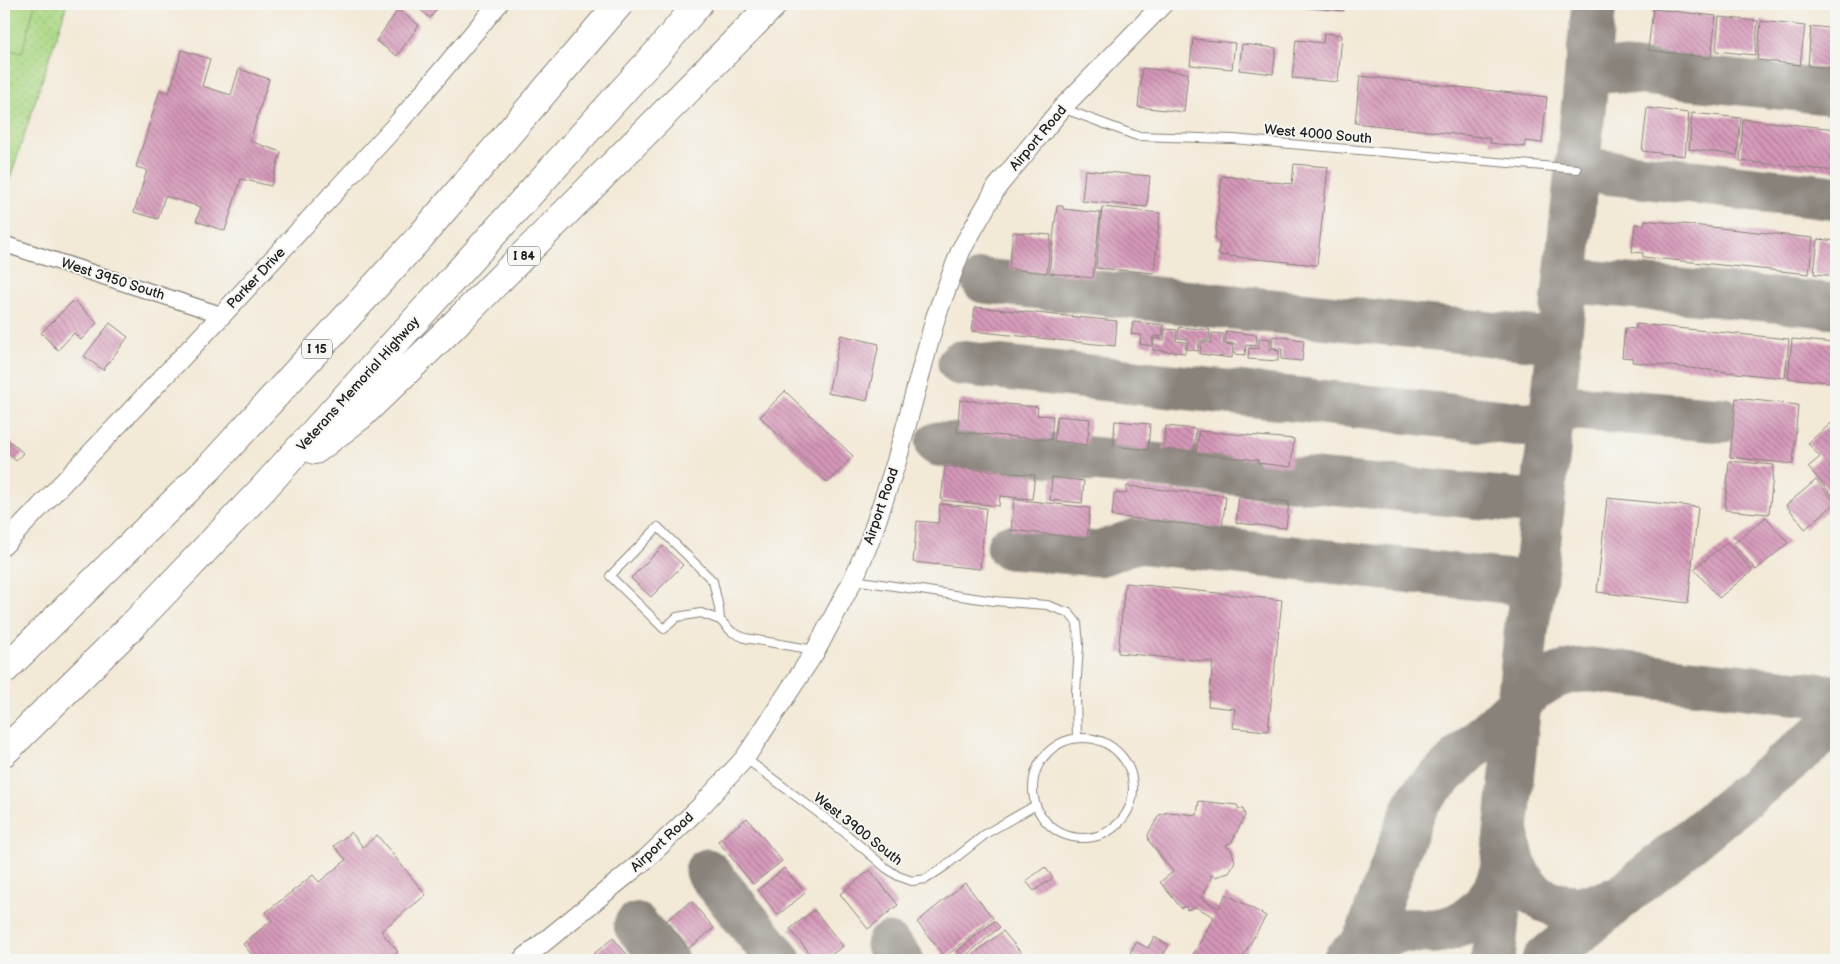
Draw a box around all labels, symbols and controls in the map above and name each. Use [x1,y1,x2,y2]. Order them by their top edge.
street label: Airport Road [1006,102,1070,174]
street label: West 4000 South [1263,121,1373,147]
street label: Parker Drive [223,244,289,312]
road number: I 84 [508,247,540,266]
street label: West 3950 South [59,254,167,304]
street label: Veterans Memorial Highway [293,313,423,455]
road number: I 15 [302,339,332,358]
street label: Airport Road [860,465,902,547]
street label: West 3900 South [810,789,906,869]
street label: Airport Road [627,808,697,876]

